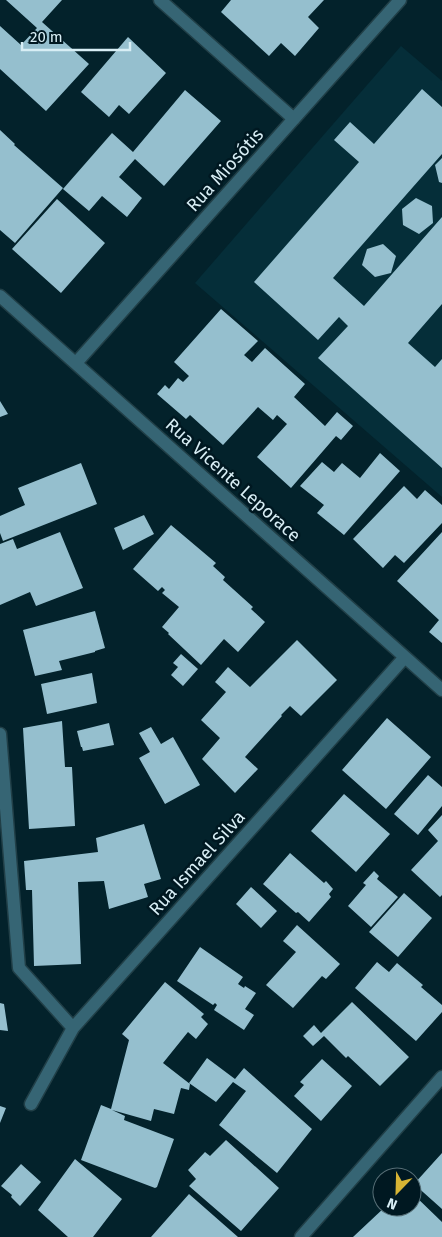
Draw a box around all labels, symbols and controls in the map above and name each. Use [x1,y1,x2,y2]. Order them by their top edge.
scale bar [22,20,130,52]
text: 20 m [30,28,63,46]
street label: Rua Miosótis [182,124,268,216]
street label: Rua Vicente Leporace [161,414,305,546]
street label: Rua Ismael Silva [144,806,250,920]
north arrow [372,1167,422,1217]
text: N [385,1194,400,1213]

